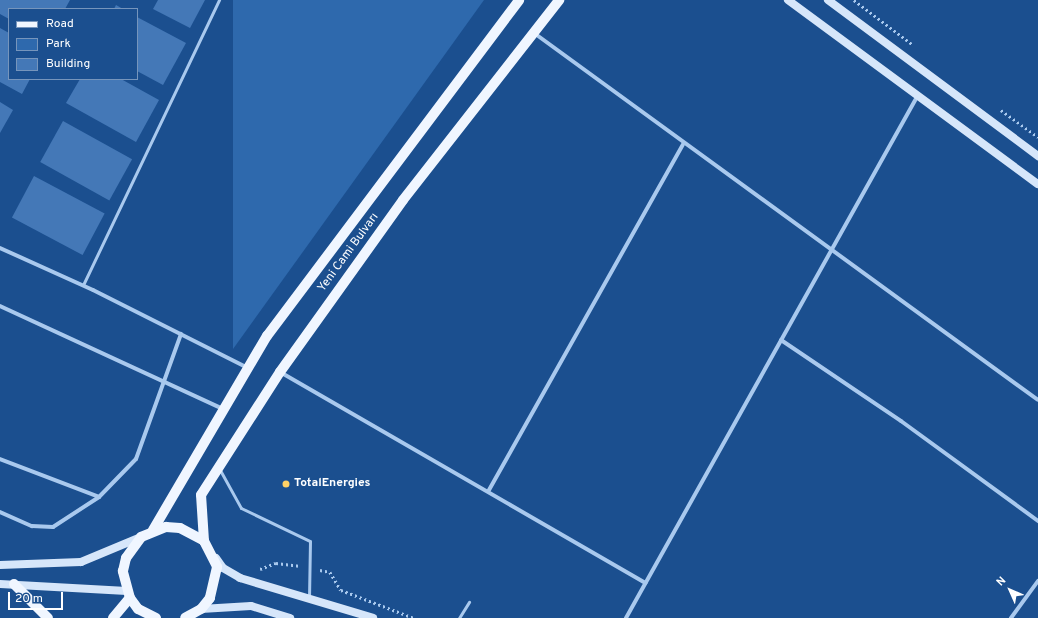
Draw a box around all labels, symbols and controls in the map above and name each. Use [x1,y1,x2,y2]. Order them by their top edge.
legend [8,8,138,80]
text: Road [46,16,74,32]
text: Park [46,36,71,52]
text: Building [46,56,90,72]
street label: Yeni Cami Bulvarı [316,211,382,295]
place label: TotalEnergies [294,477,370,491]
marker: TotalEnergies [281,479,291,489]
north arrow [990,570,1030,610]
text: N [994,574,1009,589]
scale bar [10,584,65,610]
text: 20 m [15,591,43,607]

